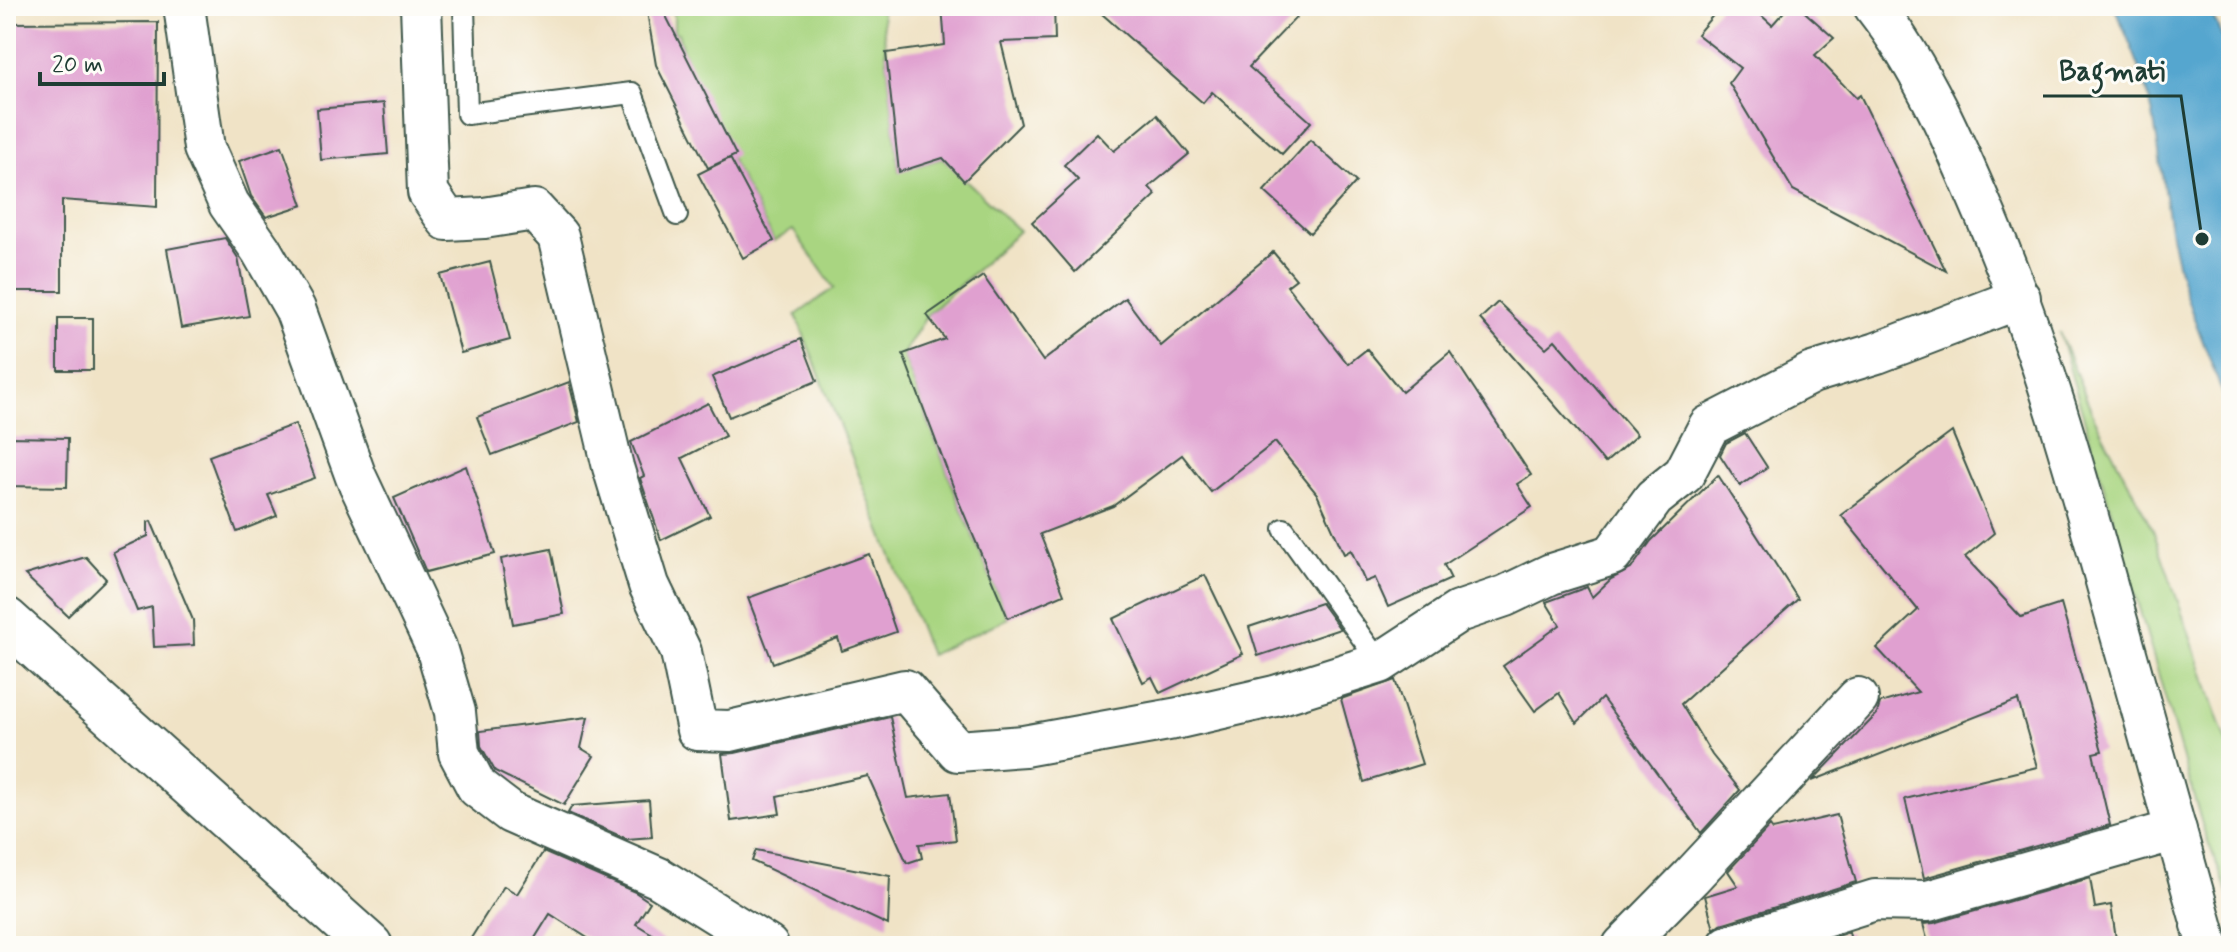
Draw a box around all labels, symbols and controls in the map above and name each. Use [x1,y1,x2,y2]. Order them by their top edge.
scale bar [40,36,164,86]
callout: Bagmati [2043,44,2181,96]
text: 20 m [52,50,103,81]
text: Bagmati [2059,54,2165,94]

